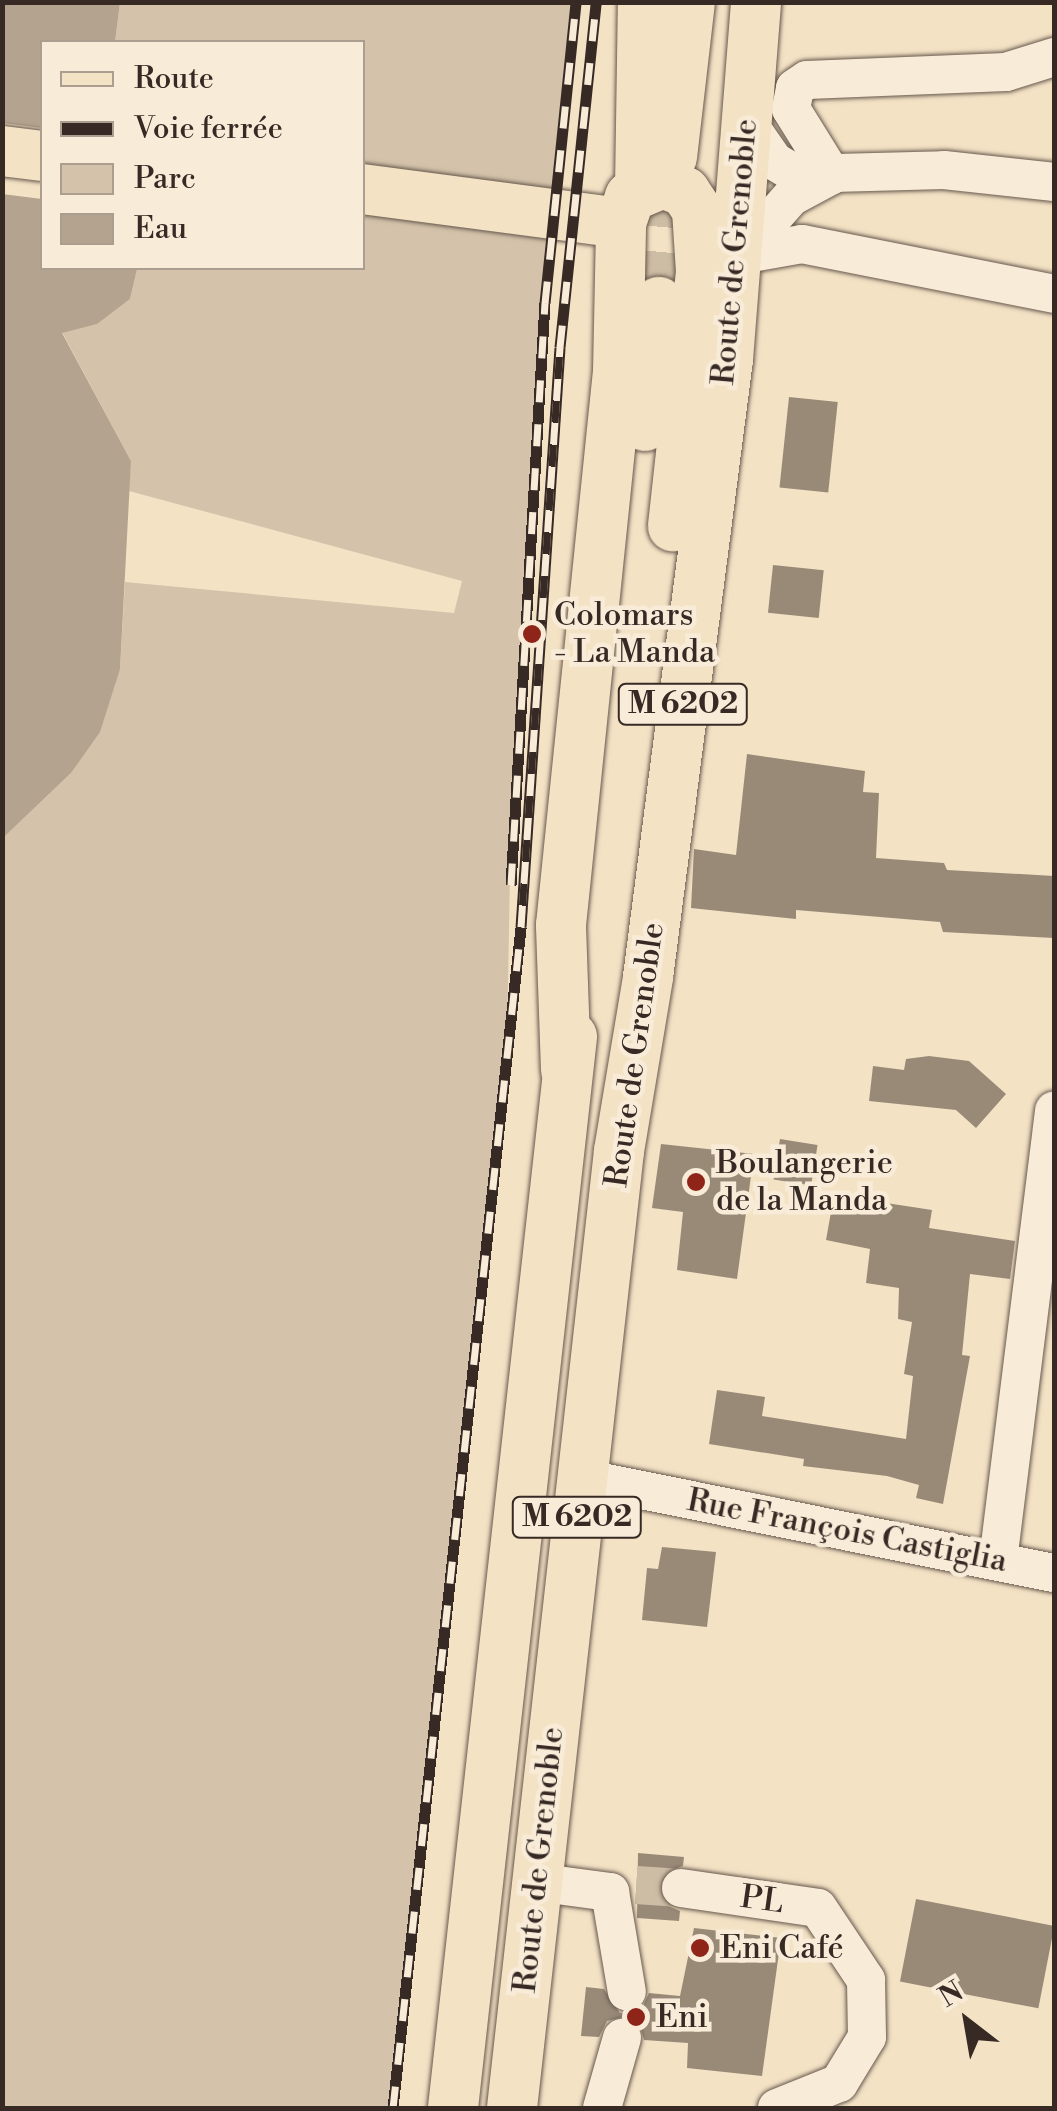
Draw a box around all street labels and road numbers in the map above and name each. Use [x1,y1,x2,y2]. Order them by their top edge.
street label: Route de Grenoble [704,117,766,387]
road number: M 6202 [616,679,750,729]
street label: Route de Grenoble [597,920,673,1190]
street label: Rue François Castiglia [684,1481,1010,1581]
road number: M 6202 [510,1492,644,1542]
street label: Route de Grenoble [506,1725,572,1995]
street label: PL [738,1878,786,1922]

